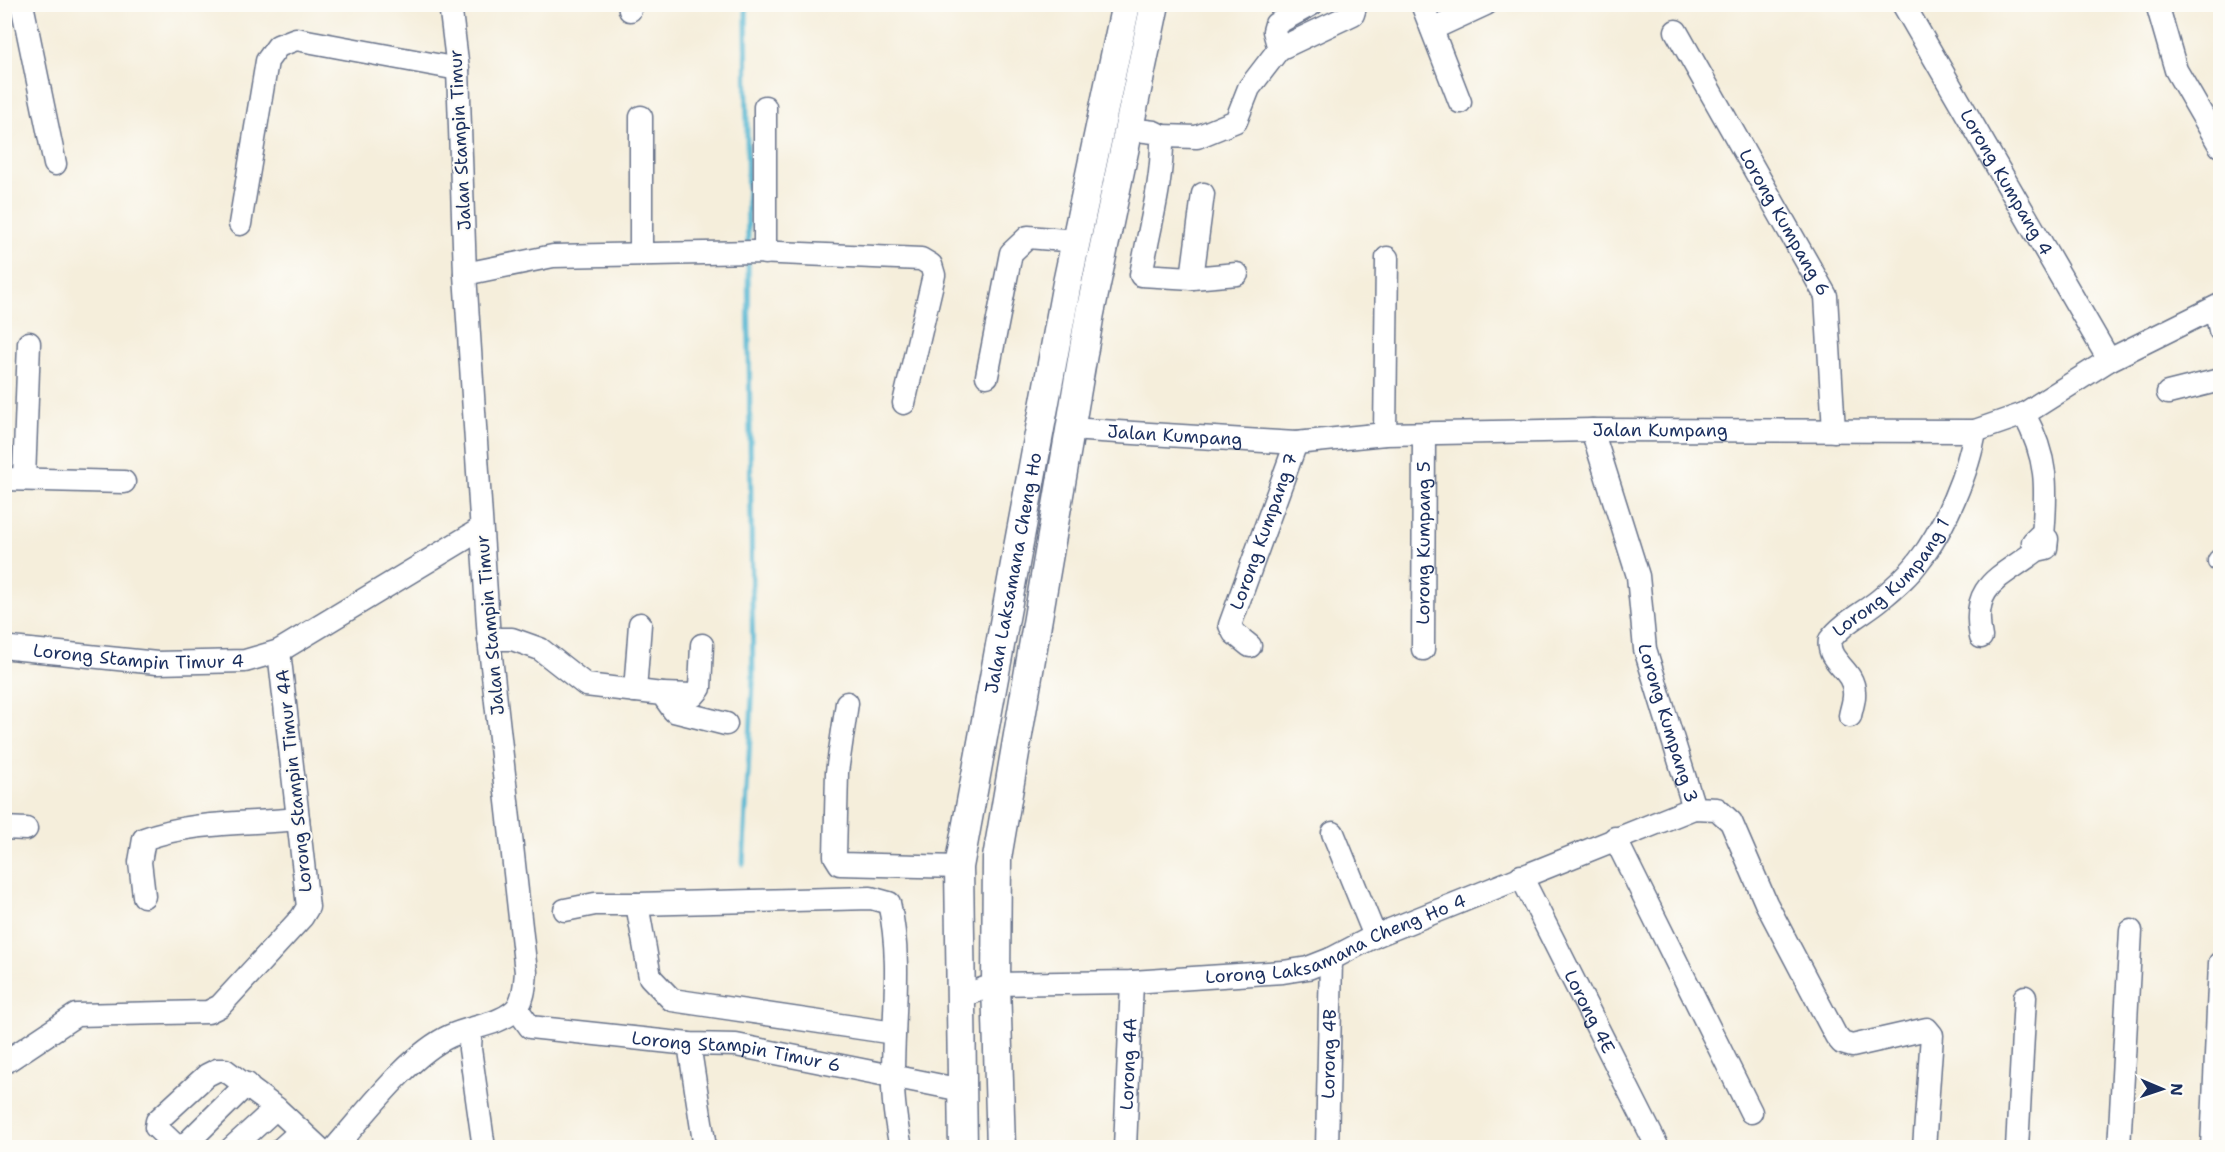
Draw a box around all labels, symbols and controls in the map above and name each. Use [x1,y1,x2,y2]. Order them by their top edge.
street label: Jalan Stampin Timur [443,49,477,231]
street label: Lorong Kumpang 4 [1954,105,2058,260]
street label: Lorong Kumpang 6 [1733,145,1836,300]
street label: Jalan Kumpang [1592,418,1728,442]
street label: Jalan Kumpang [1107,419,1243,452]
street label: Jalan Laksamana Cheng Ho [979,450,1047,696]
street label: Lorong Kumpang 7 [1224,450,1303,613]
street label: Lorong Kumpang 5 [1411,461,1436,625]
street label: Lorong Kumpang 1 [1827,514,1955,642]
street label: Jalan Stampin Timur [470,534,510,716]
street label: Lorong Stampin Timur 4 [32,638,244,675]
street label: Lorong Kumpang 3 [1633,643,1704,806]
street label: Lorong Stampin Timur 4A [270,668,318,894]
street label: Lorong Laksamana Cheng Ho 4 [1204,889,1470,989]
street label: Lorong 4E [1558,966,1620,1058]
street label: Lorong 4B [1316,1009,1342,1099]
street label: Lorong 4A [1115,1017,1142,1111]
street label: Lorong Stampin Timur 6 [630,1026,843,1078]
north arrow [2132,1059,2192,1119]
text: N [2166,1083,2187,1096]

